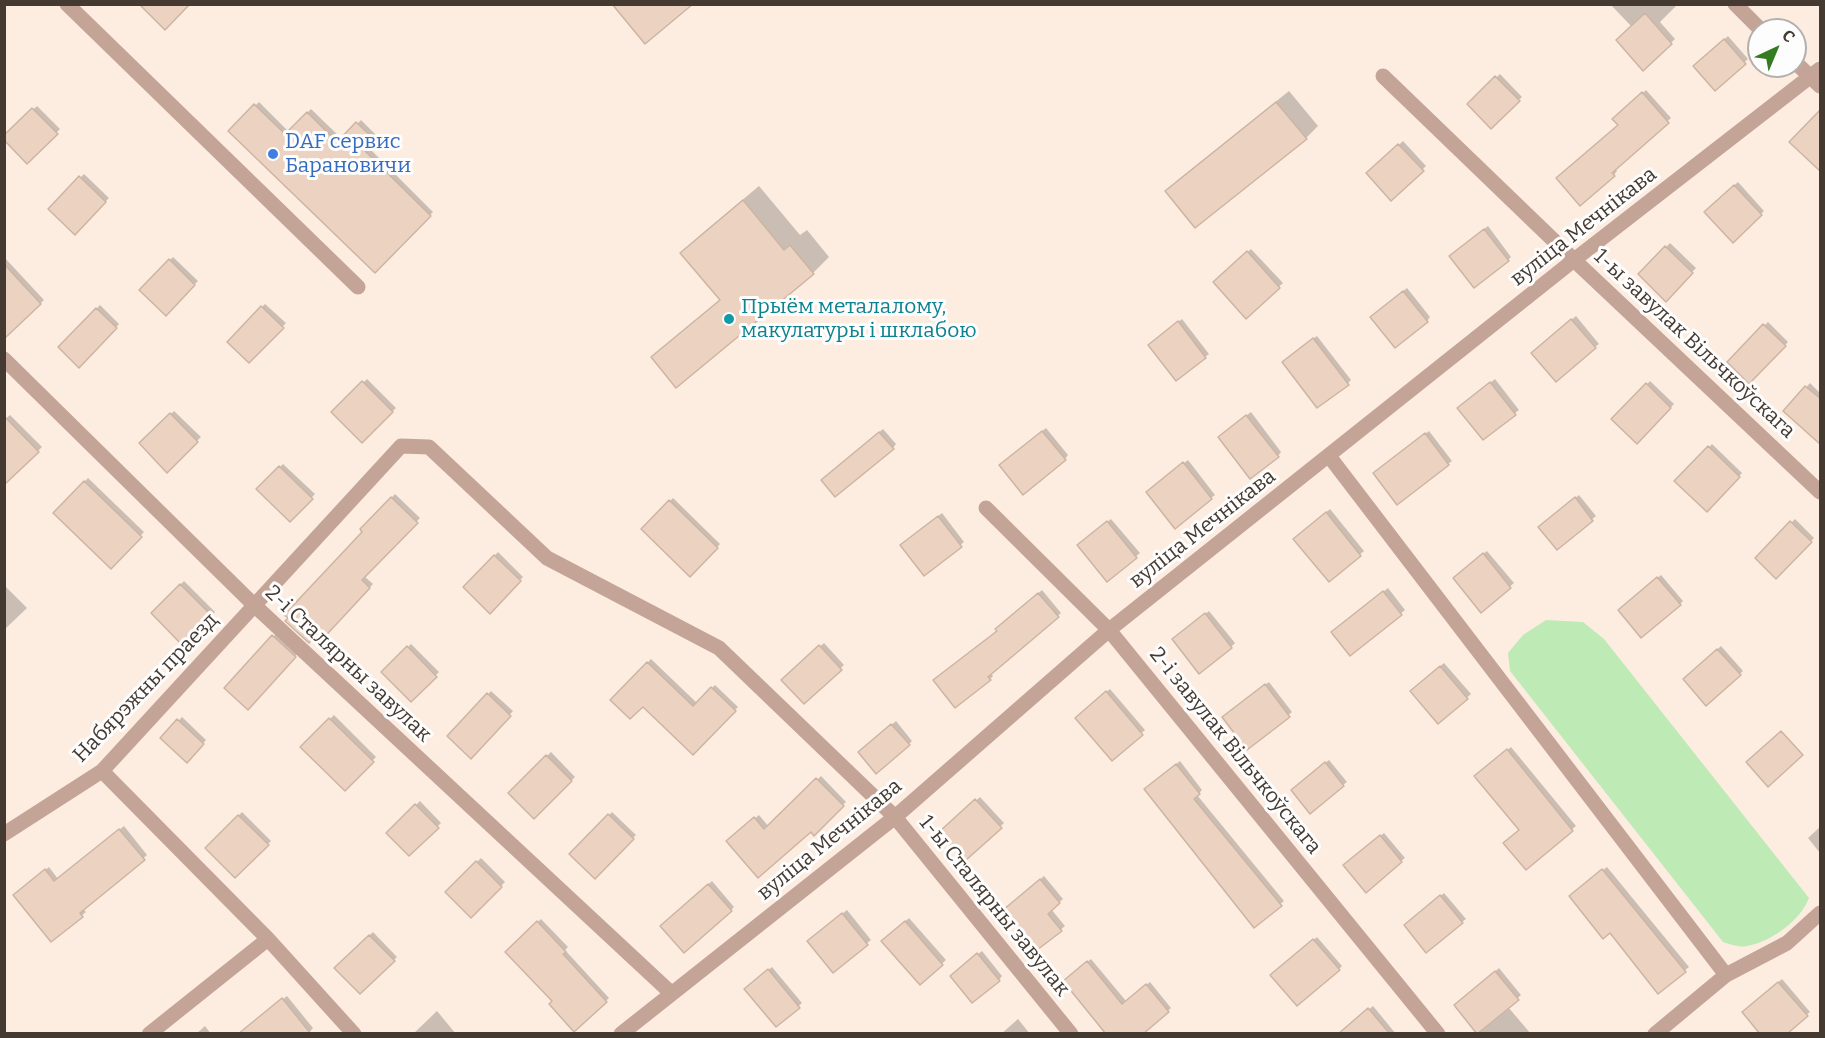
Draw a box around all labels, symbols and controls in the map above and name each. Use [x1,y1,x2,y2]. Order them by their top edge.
north arrow [1747,18,1807,78]
text: С [1778,26,1799,46]
place label: DAF сервис Барановичи [285,129,411,179]
marker: DAF сервис Барановичи [266,147,280,161]
street label: вуліца Мечнікава [1506,162,1662,292]
street label: 1-ы завулак Вільчкоўскага [1588,244,1800,444]
place label: Прыём металалому, макулатуры і шклабою [741,294,977,344]
marker: Прыём металалому, макулатуры і шклабою [722,312,736,326]
street label: вуліца Мечнікава [1125,464,1281,594]
street label: 2-і Сталярны завулак [260,581,436,747]
street label: Набярэжны праезд [68,608,224,768]
street label: 2-і завулак Вільчкоўскага [1144,643,1326,859]
street label: вуліца Мечнікава [753,774,907,906]
street label: 1-ы Сталярны завулак [913,811,1075,1001]

